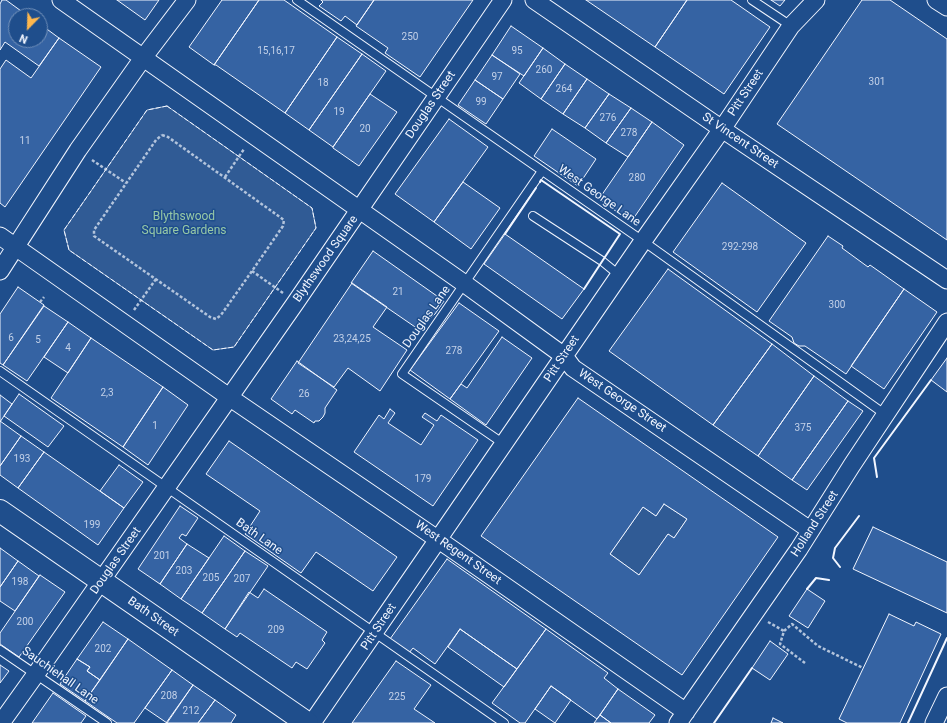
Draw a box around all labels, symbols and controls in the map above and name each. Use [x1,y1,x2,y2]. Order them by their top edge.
north arrow [8,8,48,48]
text: N [17,31,30,46]
house number: 250 [402,31,418,43]
house number: 15,16,17 [257,45,295,57]
house number: 95 [511,45,523,57]
house number: 260 [536,64,552,76]
street label: Pitt Street [725,67,767,119]
street label: Douglas Street [403,68,459,142]
house number: 97 [491,71,503,83]
house number: 301 [869,76,885,88]
house number: 18 [317,77,329,89]
house number: 264 [556,83,572,95]
house number: 99 [475,96,487,108]
house number: 19 [333,106,345,118]
street label: St Vincent Street [699,110,781,172]
house number: 276 [600,112,616,124]
house number: 20 [359,123,371,135]
house number: 278 [621,127,637,139]
house number: 11 [19,135,31,147]
street label: West George Lane [555,162,643,230]
house number: 280 [629,172,645,184]
park label: Blythswood Square Gardens [142,210,226,238]
street label: Blythswood Square [291,213,361,305]
house number: 292-298 [722,241,758,253]
street label: Douglas Lane [400,283,454,351]
house number: 21 [392,286,404,298]
house number: 300 [829,299,845,311]
house number: 6 [8,332,14,344]
house number: 23,24,25 [333,333,371,345]
street label: Pitt Street [541,333,583,385]
house number: 5 [35,334,41,346]
house number: 4 [65,342,71,354]
house number: 278 [446,345,462,357]
street label: West George Street [575,366,669,436]
house number: 2,3 [100,387,114,399]
house number: 26 [298,388,310,400]
house number: 1 [152,420,158,432]
house number: 375 [795,422,811,434]
house number: 193 [14,453,30,465]
house number: 179 [415,473,431,485]
street label: Holland Street [788,488,842,560]
street label: Bath Lane [233,516,285,558]
street label: West Regent Street [412,518,504,588]
house number: 199 [84,519,100,531]
street label: Douglas Street [88,525,144,597]
house number: 201 [154,550,170,562]
house number: 203 [176,565,192,577]
house number: 205 [203,572,219,584]
house number: 207 [234,573,250,585]
house number: 198 [12,576,28,588]
street label: Bath Street [125,594,181,640]
street label: Pitt Street [358,601,400,653]
house number: 200 [17,616,33,628]
house number: 209 [268,624,284,636]
house number: 202 [95,643,111,655]
street label: Sauchiehall Lane [19,644,101,708]
house number: 208 [161,690,177,702]
house number: 225 [389,691,405,703]
house number: 212 [183,705,199,717]

